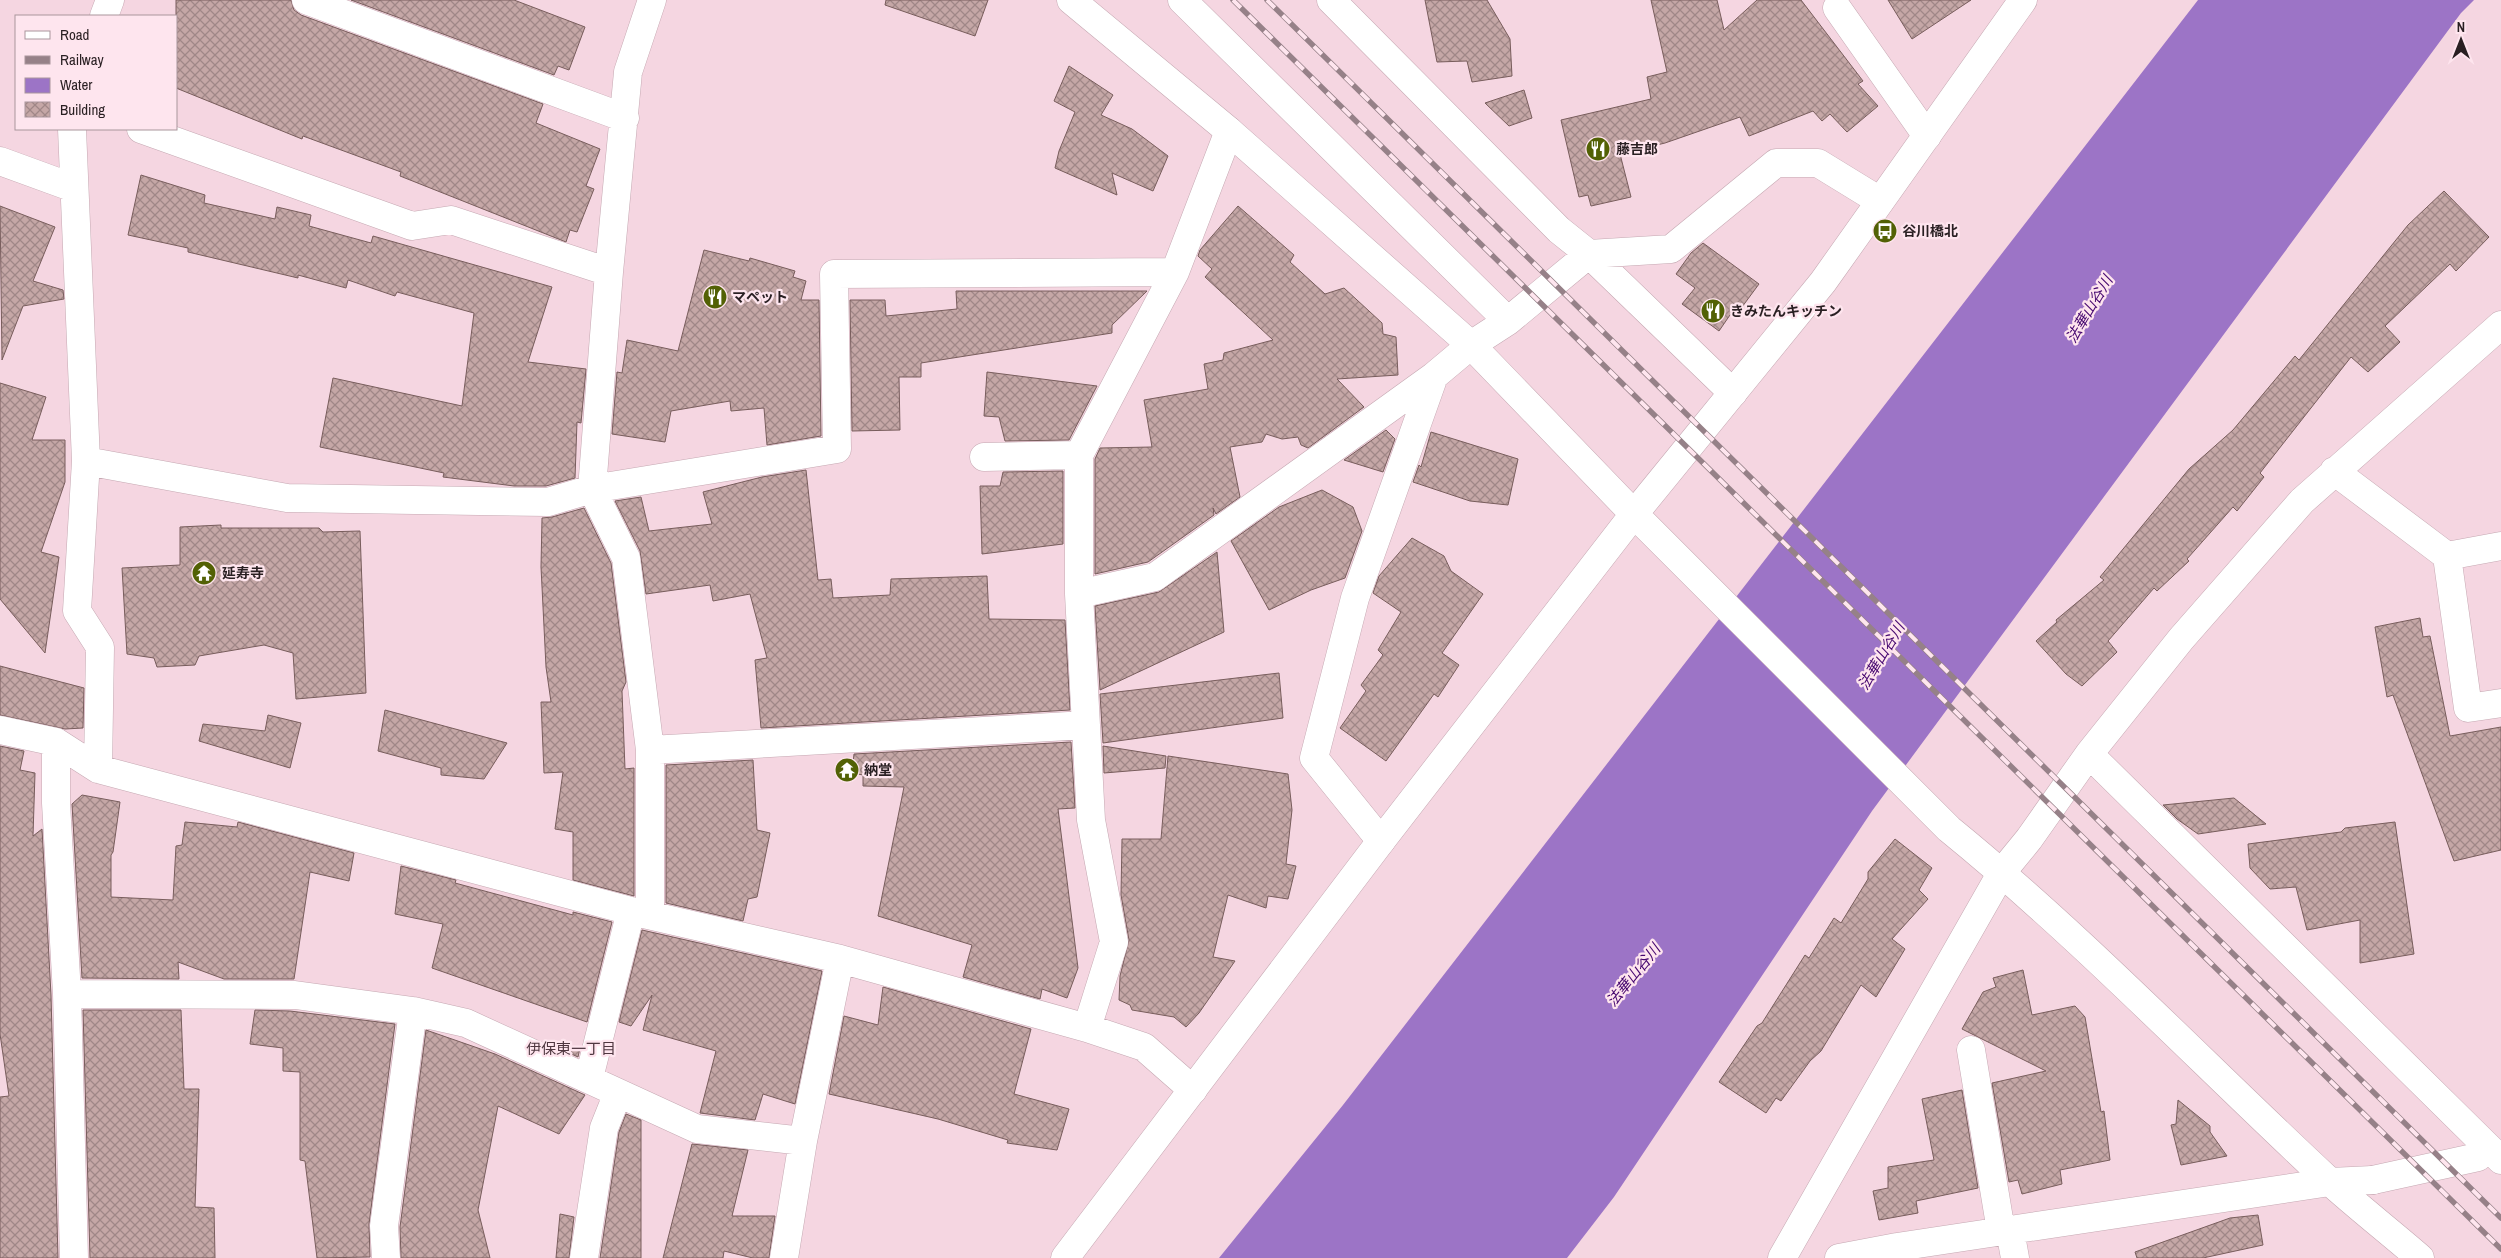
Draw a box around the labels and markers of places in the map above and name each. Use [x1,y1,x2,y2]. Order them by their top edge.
restaurant icon: 藤吉郎 [1585,136,1611,162]
place label: 藤吉郎 [1616,140,1658,158]
bus stop icon: 谷川橋北 [1872,218,1898,244]
place label: 谷川橋北 [1902,222,1958,240]
restaurant icon: マペット [702,284,728,310]
place label: マペット [732,288,788,306]
restaurant icon: きみたんキッチン [1700,298,1726,324]
place label: きみたんキッチン [1730,302,1842,320]
temple icon: 延寿寺 [191,560,217,586]
place label: 延寿寺 [222,564,264,582]
temple icon: 納堂 [834,757,860,783]
place label: 納堂 [864,761,892,779]

